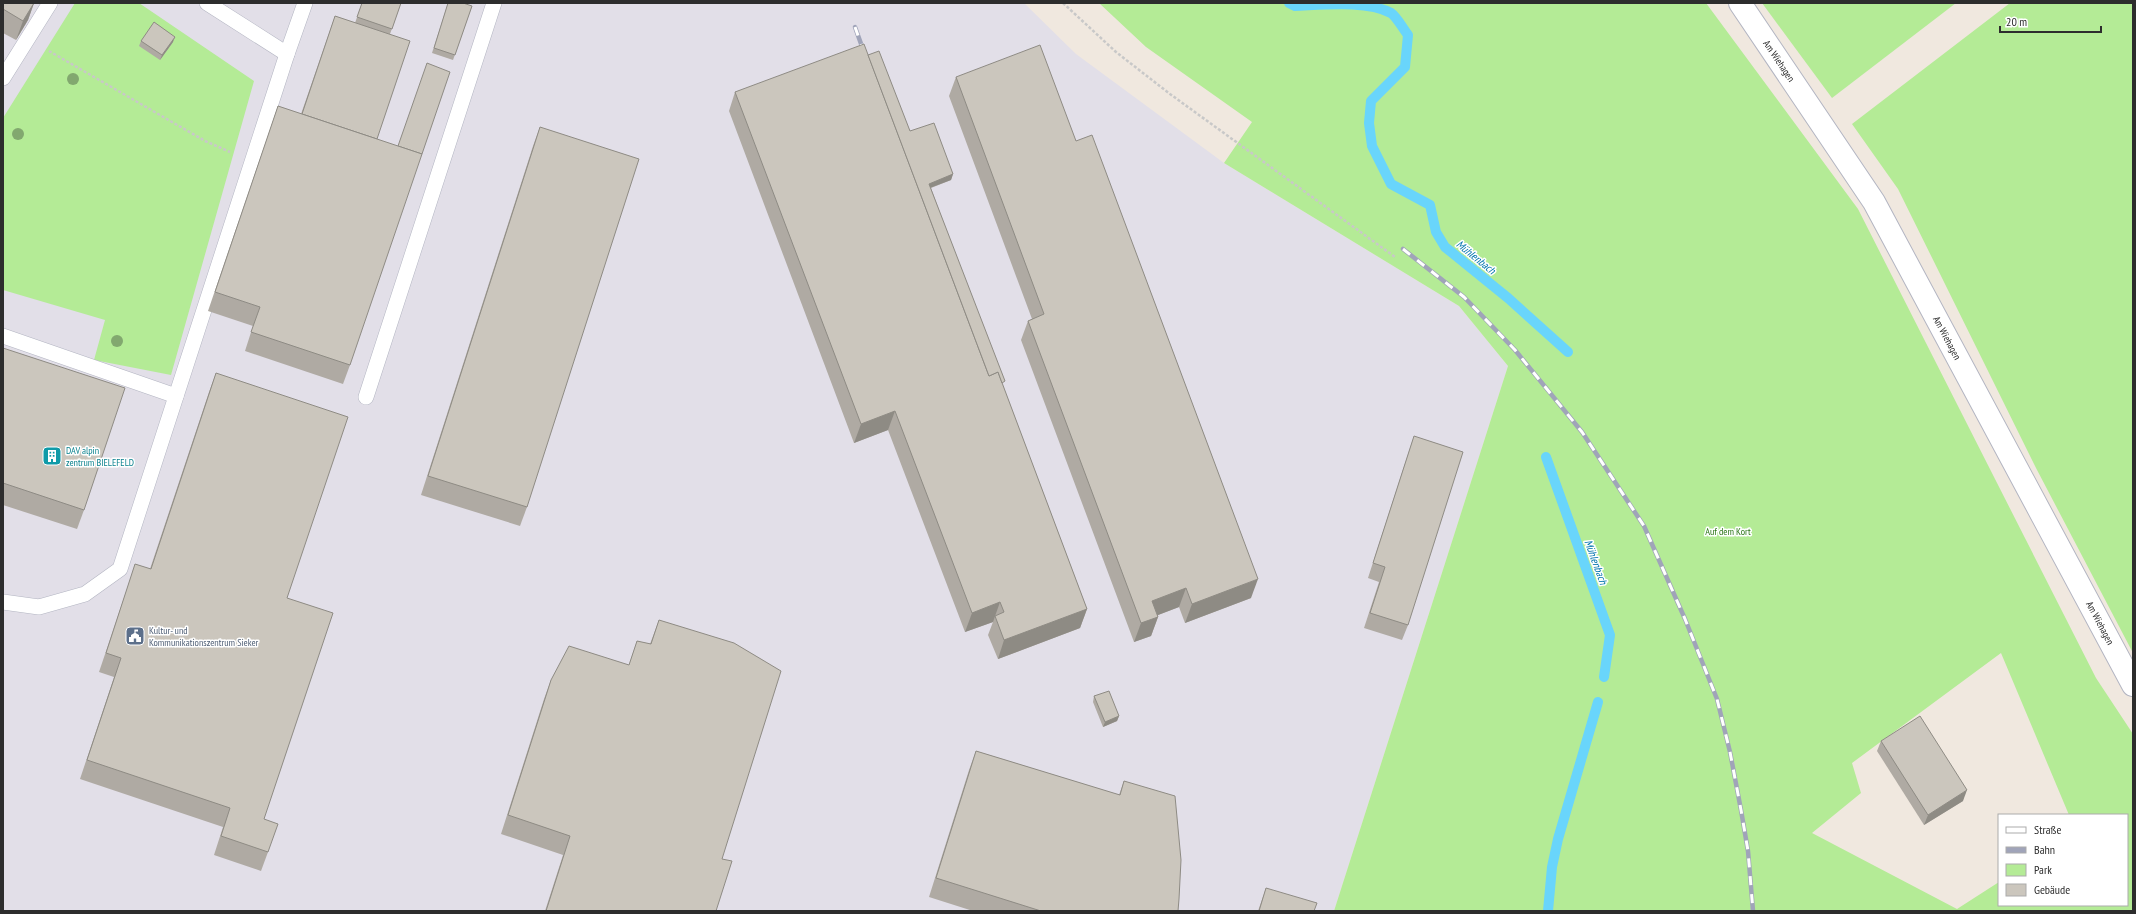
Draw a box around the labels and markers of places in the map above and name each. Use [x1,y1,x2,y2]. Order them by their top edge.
place label: DAV alpin zentrum BIELEFELD [66,444,134,469]
building icon: DAV alpin zentrum BIELEFELD [41,445,63,467]
place label: Kultur- und Kommunikationszentrum Sieker [149,624,259,649]
public building icon: Kultur- und Kommunikationszentrum Sieker [124,625,146,647]

